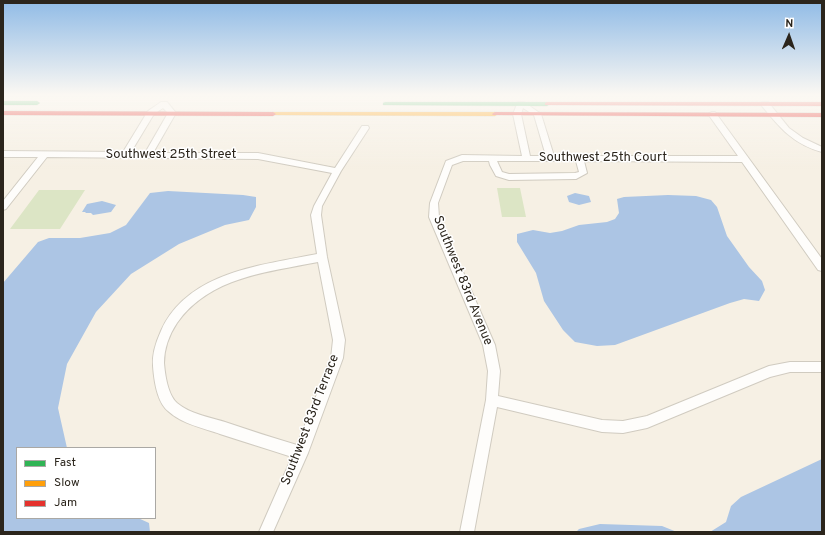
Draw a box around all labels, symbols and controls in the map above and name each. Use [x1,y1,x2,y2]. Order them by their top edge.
north arrow [769,16,809,56]
text: N [785,17,794,31]
street label: Southwest 25th Street [106,147,236,163]
street label: Southwest 25th Court [539,150,667,166]
street label: Southwest 83rd Avenue [429,214,495,348]
street label: Southwest 83rd Terrace [279,352,343,488]
legend [16,447,156,519]
text: Fast [54,455,76,471]
text: Slow [54,475,80,491]
text: Jam [54,495,77,511]

